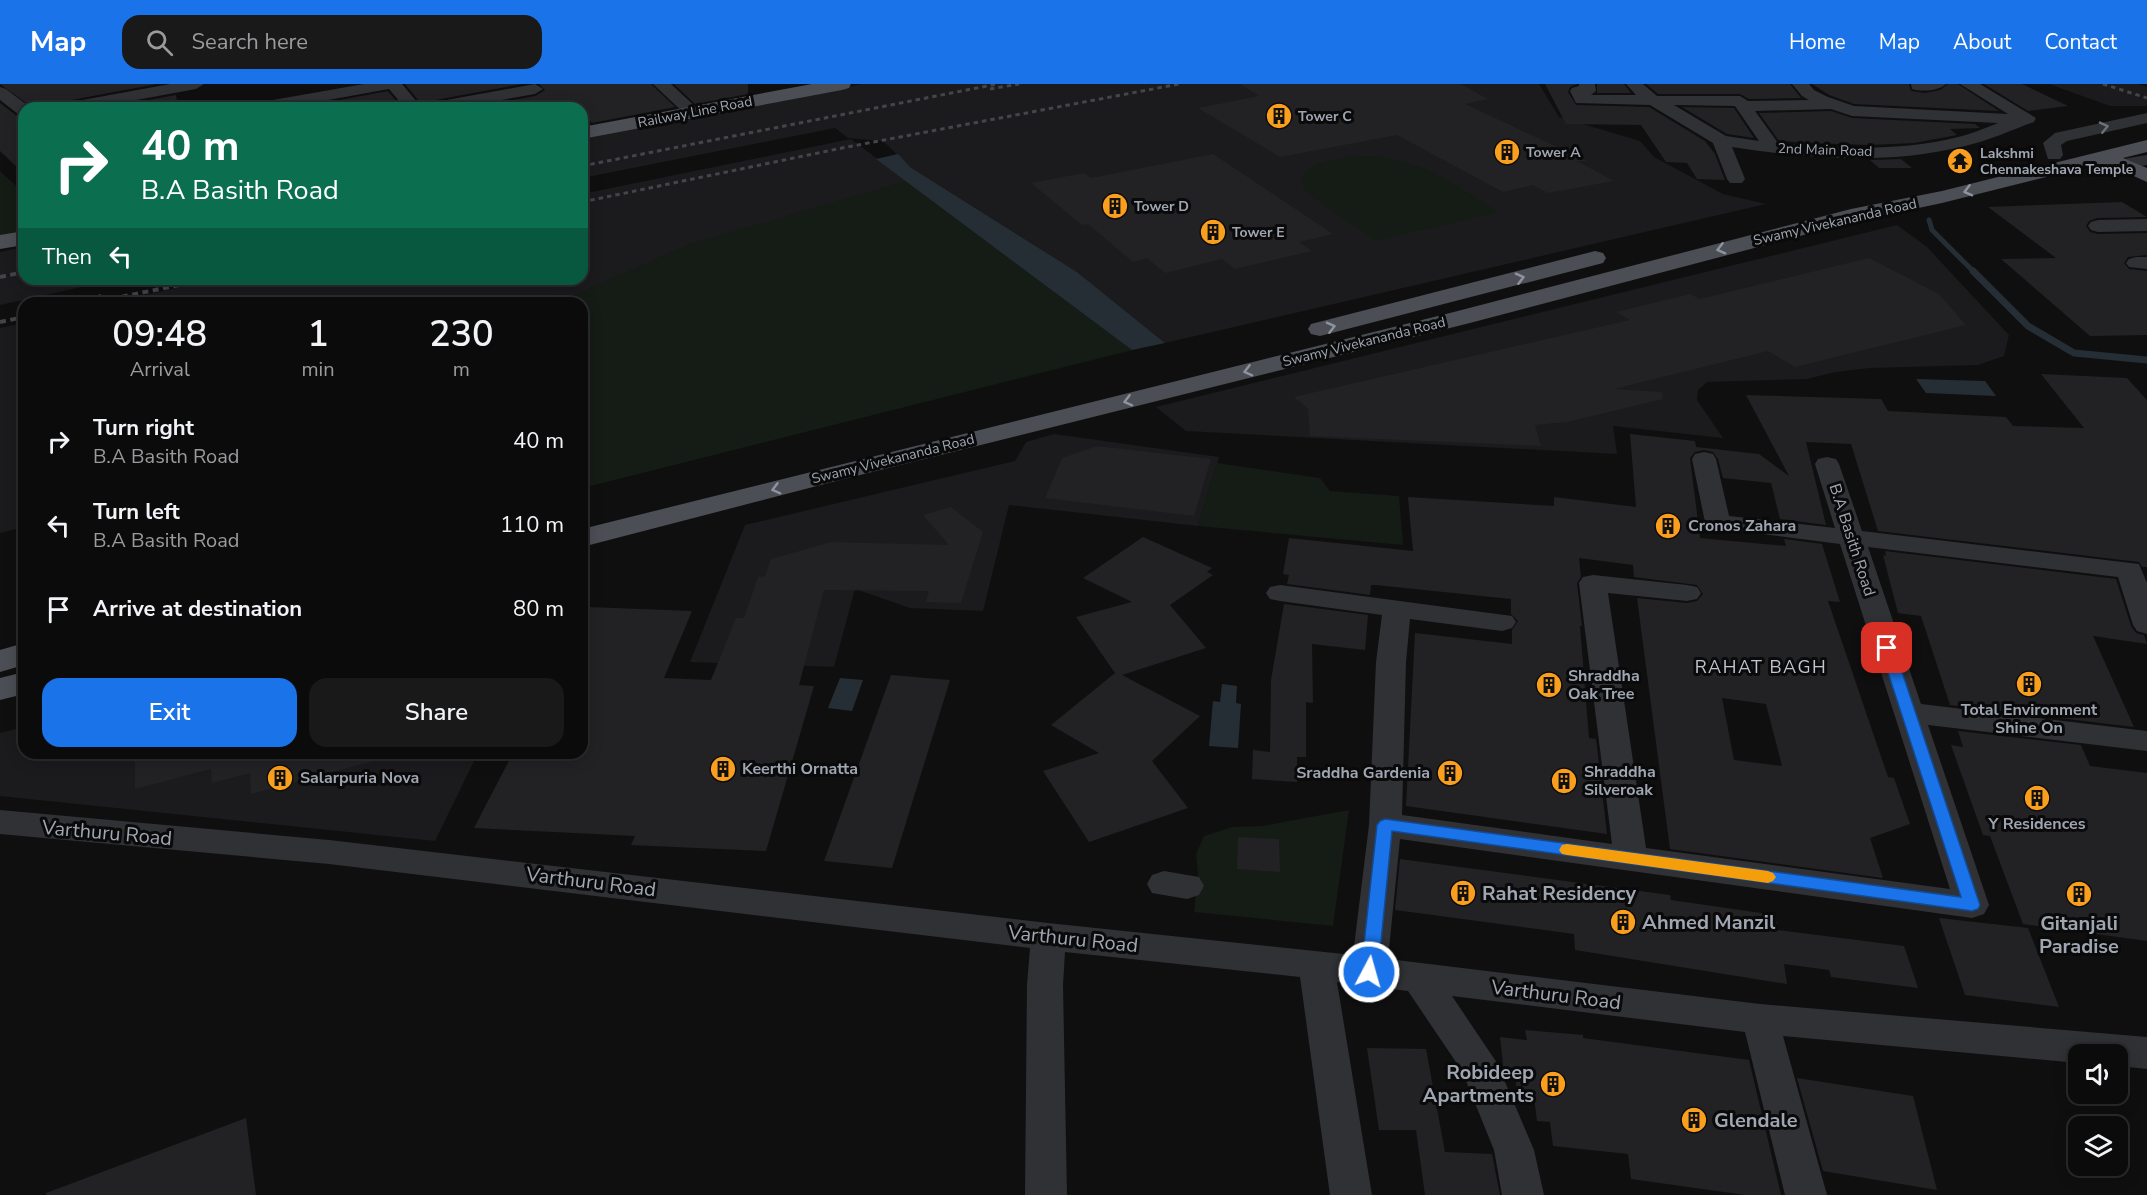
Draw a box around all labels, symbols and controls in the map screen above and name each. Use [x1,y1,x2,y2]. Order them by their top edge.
search box [122,15,542,69]
text: Map [30,23,86,61]
icon: search [143,26,176,59]
text: Search here [191,27,308,57]
text: Home [1789,28,1846,56]
text: Map [1879,28,1920,56]
text: About [1953,28,2011,56]
text: Contact [2044,28,2117,56]
street label: Railway Line Road [636,92,754,132]
building icon: Tower C [1264,101,1294,131]
place label: Tower C [1298,107,1352,126]
text: 40 m [141,118,240,175]
one-way arrow [2099,122,2109,135]
icon: right [42,126,120,204]
building icon: Tower A [1492,137,1522,167]
street label: 2nd Main Road [1777,139,1873,161]
place label: Tower A [1526,143,1581,162]
place label: Lakshmi Chennakeshava Temple [1980,144,2134,179]
temple icon: Lakshmi Chennakeshava Temple [1945,146,1975,176]
text: B.A Basith Road [141,172,339,209]
one-way arrow [1963,183,1973,196]
building icon: Tower D [1100,191,1130,221]
street label: Swamy Vivekananda Road [1751,194,1919,250]
place label: Tower D [1134,197,1189,216]
building icon: Tower E [1198,217,1228,247]
place label: Tower E [1232,223,1285,242]
icon: left [104,240,137,273]
one-way arrow [1717,241,1727,254]
text: Then [42,242,92,272]
one-way arrow [1515,272,1525,285]
text: 09:48 [112,310,207,359]
text: 1 [307,310,329,359]
text: 230 [429,310,494,359]
street label: Swamy Vivekananda Road [1281,313,1447,371]
one-way arrow [1326,321,1336,334]
text: Arrival [130,356,190,383]
text: min [302,356,335,383]
text: m [453,356,470,383]
one-way arrow [1243,363,1253,376]
one-way arrow [1123,393,1133,406]
text: Turn right [93,413,194,443]
icon: right [42,425,75,458]
text: 40 m [513,426,564,456]
street label: Swamy Vivekananda Road [810,430,976,488]
text: B.A Basith Road [93,443,239,470]
street label: B.A Basith Road [1823,481,1881,599]
one-way arrow [771,482,782,494]
text: Turn left [93,497,180,527]
icon: left [42,509,75,542]
text: 110 m [500,510,564,540]
building icon: Cronos Zahara [1653,511,1683,541]
place label: Cronos Zahara [1688,515,1796,537]
text: B.A Basith Road [93,527,239,554]
icon: arrive [42,593,75,626]
text: Arrive at destination [93,594,302,624]
text: 80 m [513,594,564,624]
pin [1861,622,1912,673]
icon: arrive [1870,631,1903,664]
district label: RAHAT BAGH [1695,655,1827,679]
place label: Shraddha Oak Tree [1568,665,1640,705]
building icon: Total Environment Shine On [2014,669,2044,699]
building icon: Shraddha Oak Tree [1534,670,1564,700]
button: Exit [42,678,297,747]
button: Share [309,678,564,747]
place label: Total Environment Shine On [1961,699,2098,739]
building icon: Keerthi Ornatta [708,754,738,784]
place label: Keerthi Ornatta [742,758,858,780]
building icon: Sraddha Gardenia [1435,758,1465,788]
place label: Shraddha Silveroak [1584,761,1656,801]
place label: Sraddha Gardenia [1296,762,1430,784]
building icon: Salarpuria Nova [265,763,295,793]
building icon: Shraddha Silveroak [1549,766,1579,796]
place label: Salarpuria Nova [300,767,419,789]
building icon: Y Residences [2022,783,2052,813]
place label: Y Residences [1987,813,2086,835]
street label: Varthuru Road [40,814,173,852]
street label: Varthuru Road [524,861,657,903]
building icon: Rahat Residency [1448,878,1478,908]
building icon: Gitanjali Paradise [2064,879,2094,909]
place label: Rahat Residency [1482,880,1637,907]
building icon: Ahmed Manzil [1608,907,1638,937]
place label: Ahmed Manzil [1642,909,1776,936]
place label: Gitanjali Paradise [2039,910,2119,960]
street label: Varthuru Road [1006,919,1139,959]
position arrow [1337,940,1401,1004]
street label: Varthuru Road [1489,974,1622,1016]
map controls [2068,1044,2128,1176]
button: sound [2068,1044,2128,1104]
place label: Robideep Apartments [1423,1059,1534,1109]
building icon: Robideep Apartments [1538,1069,1568,1099]
building icon: Glendale [1679,1105,1709,1135]
place label: Glendale [1714,1107,1798,1134]
button: layers [2068,1116,2128,1176]

